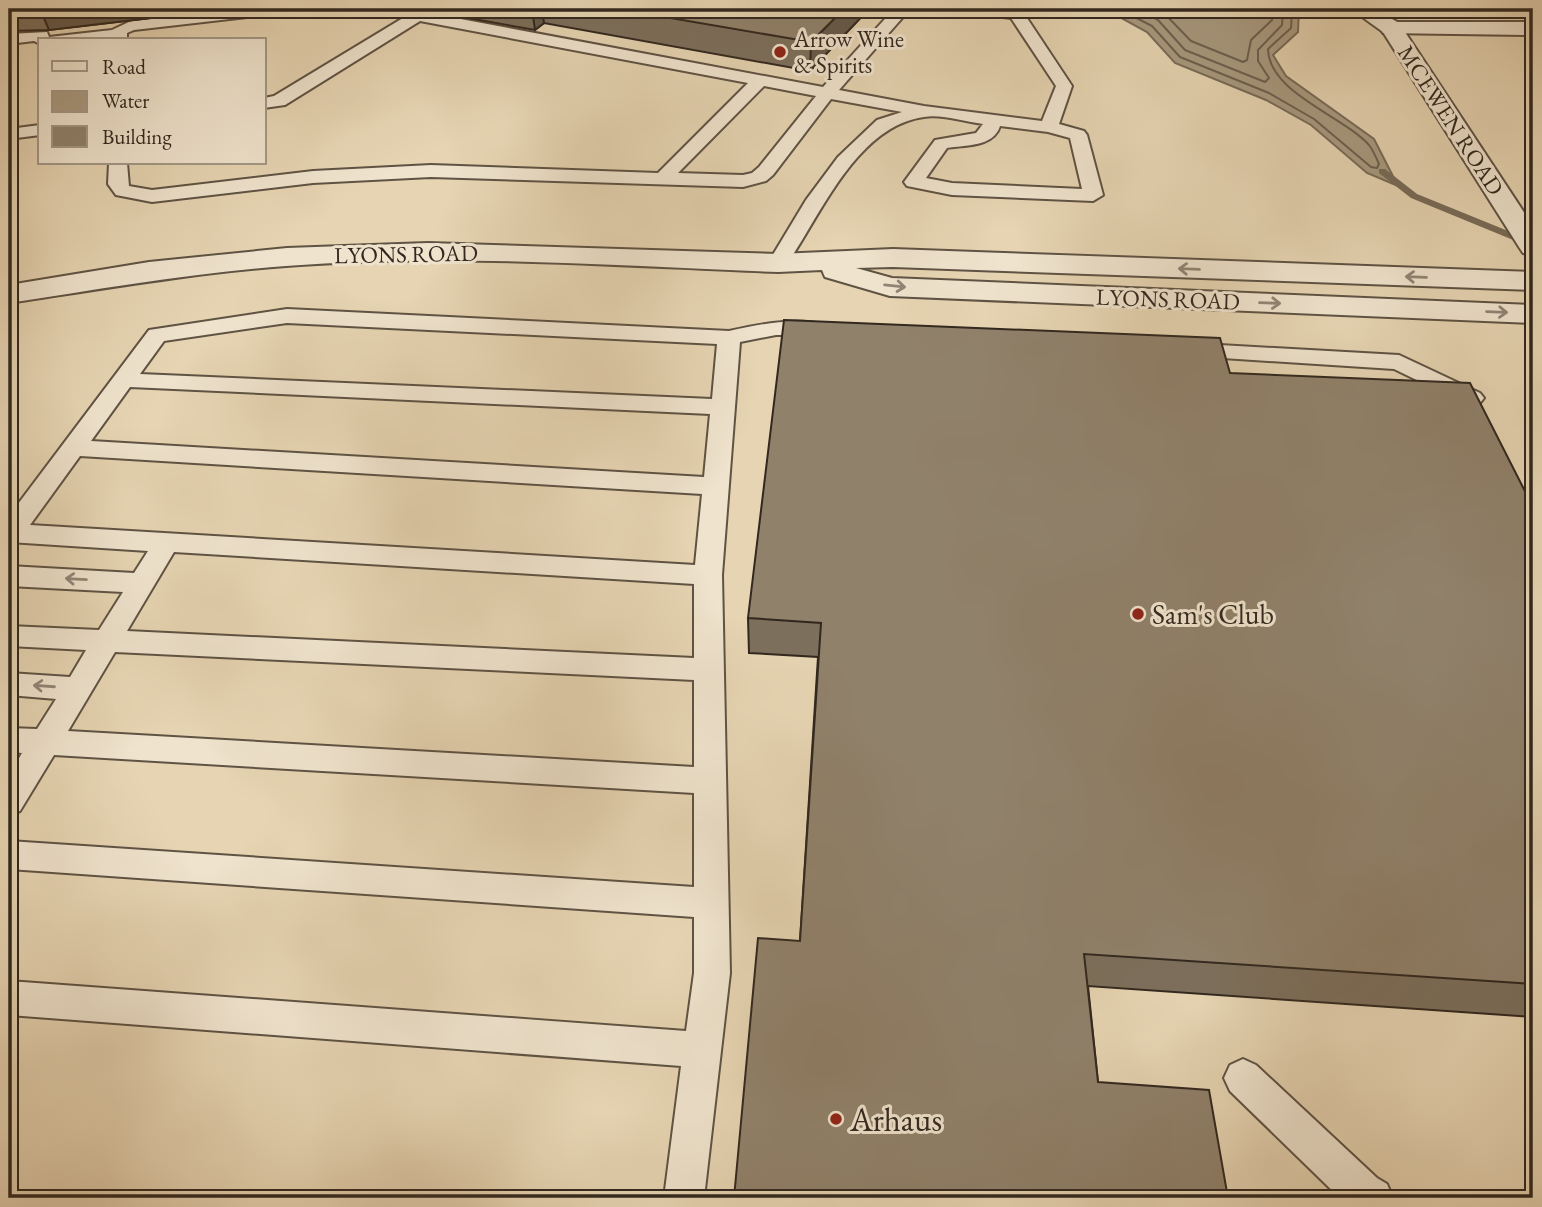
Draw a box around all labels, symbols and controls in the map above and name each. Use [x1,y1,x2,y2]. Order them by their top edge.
place label: Arrow Wine & Spirits [793,24,904,80]
legend [38,38,266,164]
street label: MCEWEN ROAD [1391,39,1511,201]
marker: Arrow Wine & Spirits [772,44,788,60]
text: Road [102,53,146,80]
text: Water [102,87,149,114]
text: Building [102,123,172,150]
street label: LYONS ROAD [334,238,478,270]
one-way arrow [1177,262,1200,275]
one-way arrow [1405,270,1428,283]
one-way arrow [884,280,906,293]
street label: LYONS ROAD [1096,281,1240,317]
one-way arrow [1258,296,1281,309]
one-way arrow [1485,306,1508,319]
one-way arrow [65,573,88,586]
place label: Sam's Club [1152,596,1274,632]
marker: Sam's Club [1130,606,1146,622]
one-way arrow [33,679,56,692]
place label: Arhaus [849,1098,942,1141]
marker: Arhaus [828,1111,844,1127]

